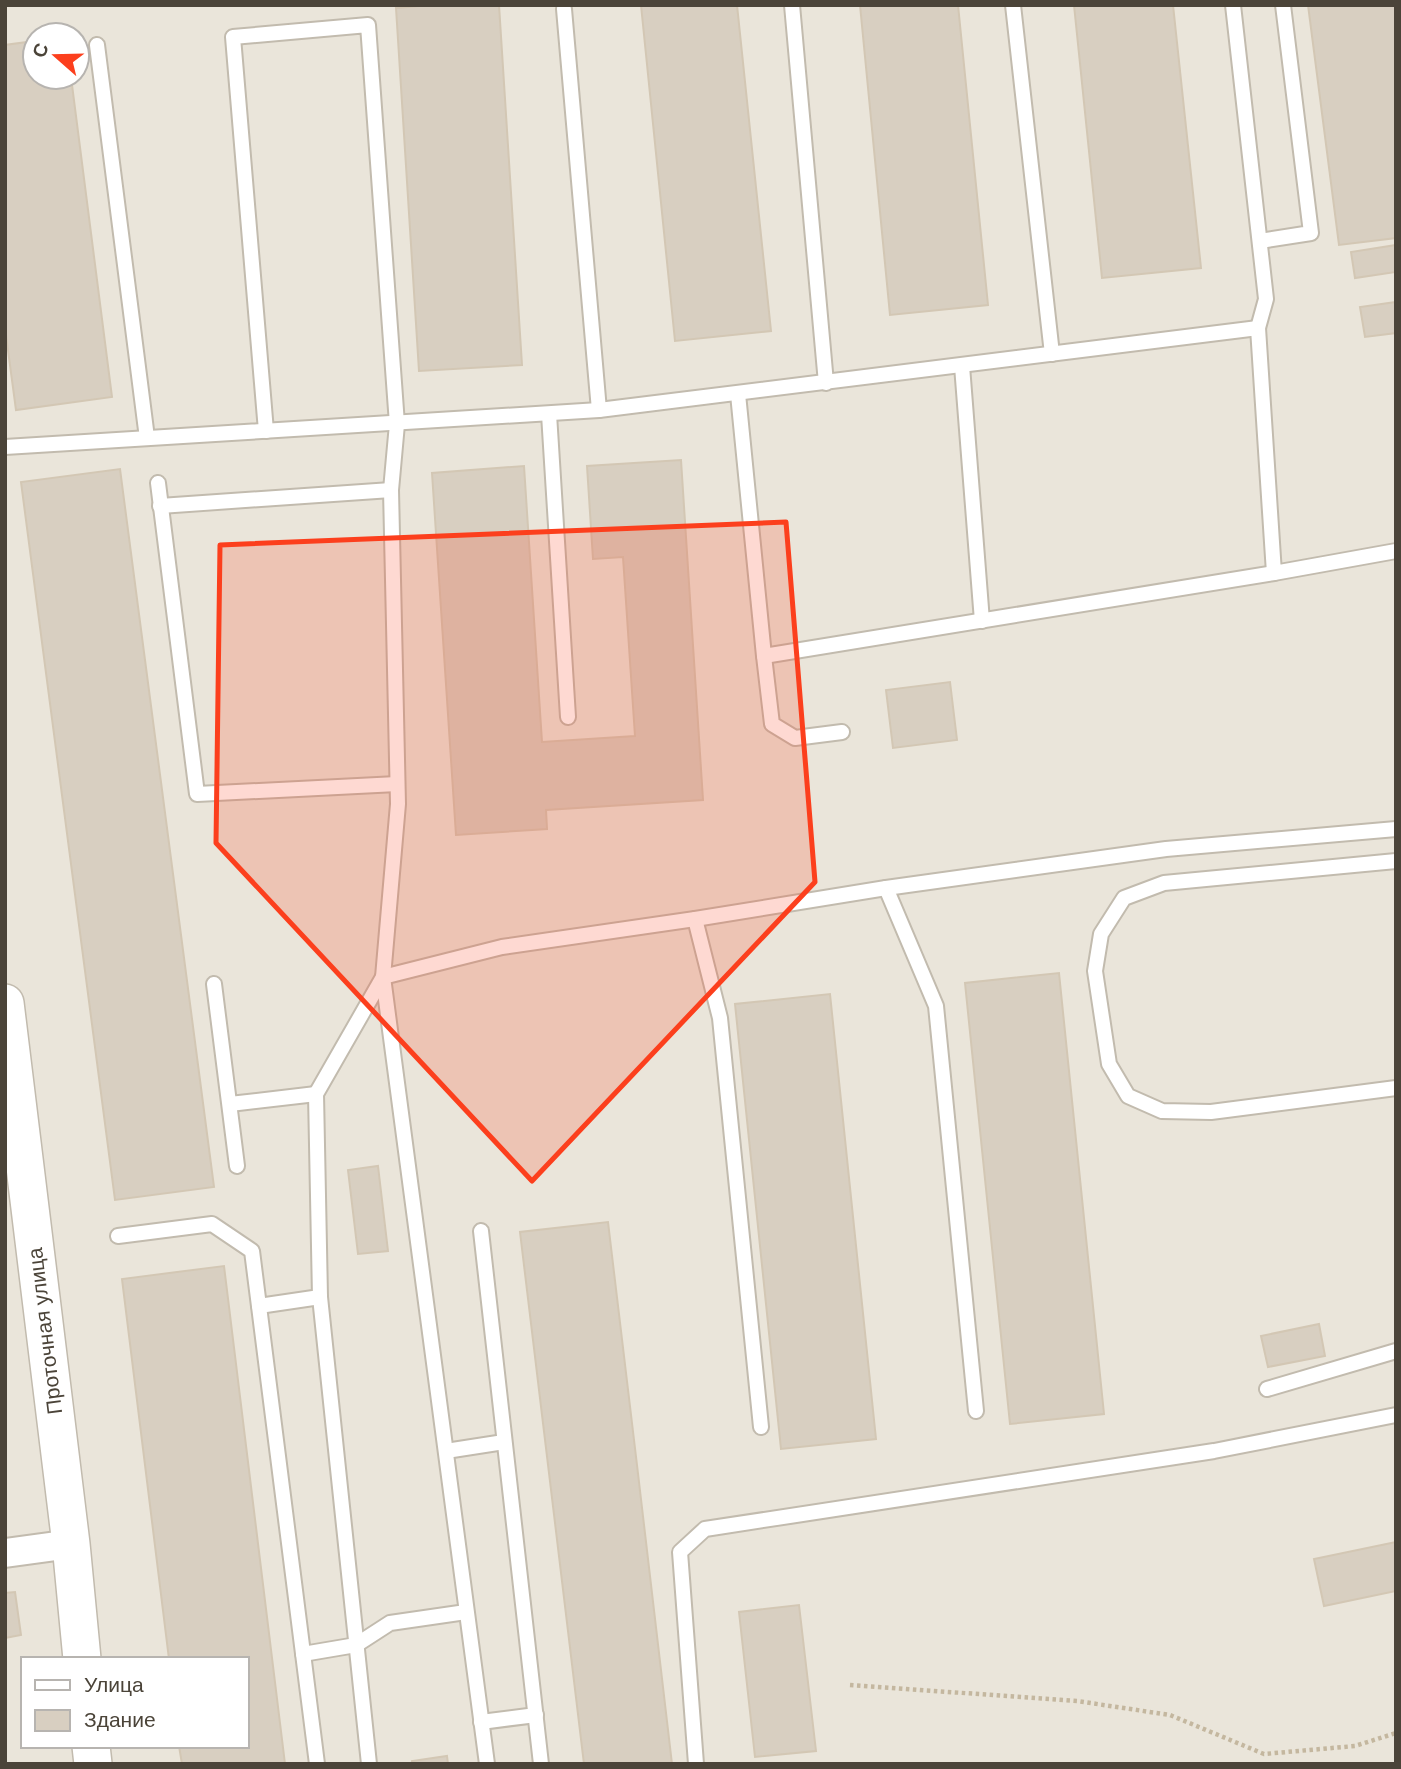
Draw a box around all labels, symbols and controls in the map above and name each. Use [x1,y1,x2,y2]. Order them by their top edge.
north arrow [21,21,91,91]
text: С [28,40,53,60]
street label: Проточная улица [23,1246,66,1416]
legend [21,1657,248,1748]
text: Улица [84,1673,144,1696]
text: Здание [84,1708,156,1731]

